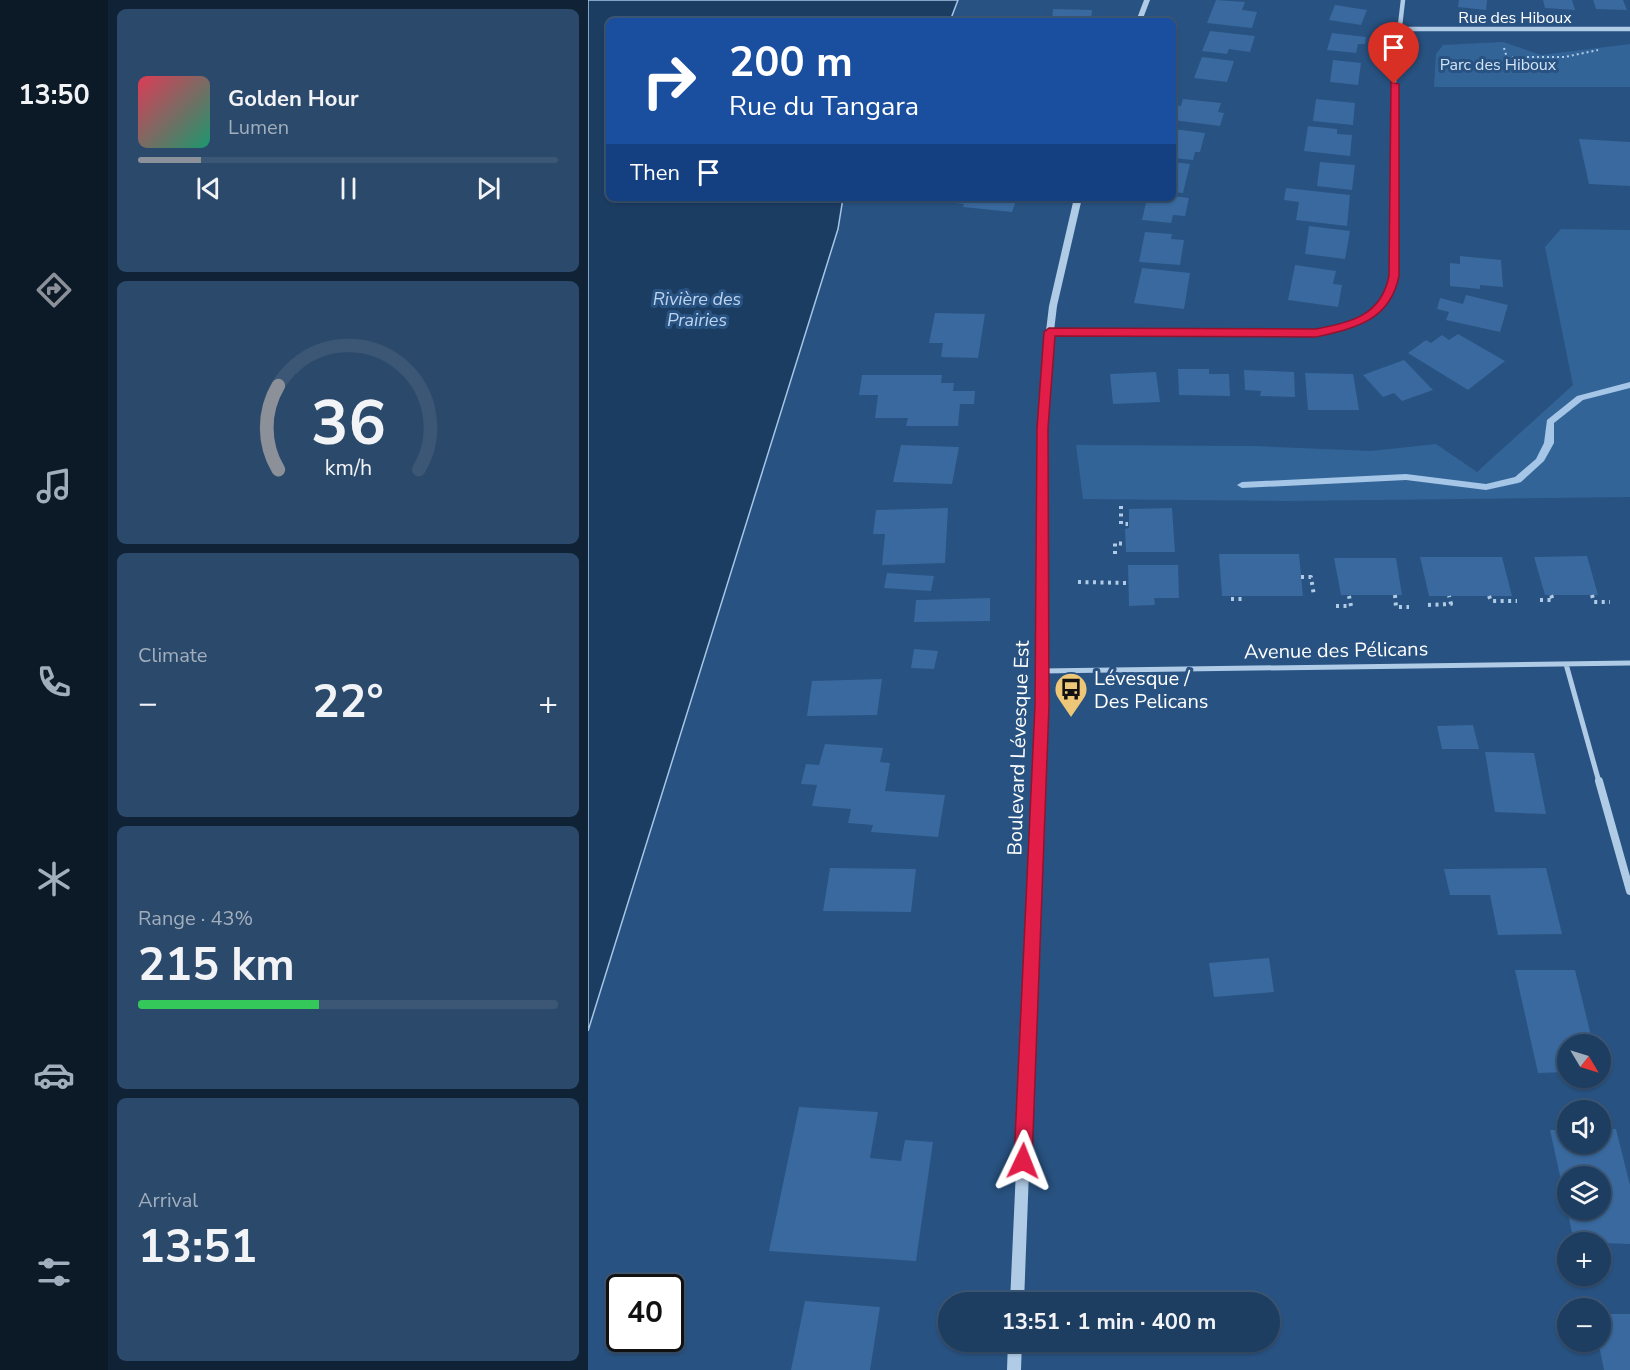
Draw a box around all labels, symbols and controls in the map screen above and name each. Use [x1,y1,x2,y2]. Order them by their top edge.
street label: Rue des Hiboux [1458,7,1572,29]
pin [1368,22,1419,84]
icon: arrive [1377,31,1410,64]
text: 200 m [729,34,853,91]
icon: right [630,42,708,120]
park label: Parc des Hiboux [1440,54,1557,76]
text: 13:50 [18,77,90,114]
text: Golden Hour [228,84,359,114]
text: Rue du Tangara [729,88,919,125]
text: Lumen [228,114,289,141]
icon: arrive [692,156,725,189]
text: Then [630,158,680,188]
icon: previous [192,172,225,205]
icon: pause [332,172,365,205]
icon: next [472,172,505,205]
icon: directions [33,269,75,311]
water label: Rivière des Prairies [653,287,741,332]
text: 36 [311,381,385,466]
text: km/h [324,453,372,483]
icon: music [33,465,75,507]
street label: Avenue des Pélicans [1244,635,1428,666]
street label: Boulevard Lévesque Est [1001,639,1036,856]
text: Climate [138,642,207,669]
icon: phone [33,661,75,703]
place label: Lévesque / Des Pelicans [1094,665,1208,715]
bus stop icon: Lévesque / Des Pelicans [1053,671,1089,718]
text: 22° [312,672,384,733]
text: − [138,681,158,726]
text: + [538,681,558,726]
icon: climate [33,858,75,900]
text: Range · 43% [138,905,253,932]
text: 215 km [138,935,295,996]
north arrow [1557,1034,1611,1088]
map controls [1557,1034,1611,1352]
icon: car [33,1054,75,1096]
button: sound [1557,1100,1611,1154]
position arrow [991,1129,1055,1193]
button: layers [1557,1166,1611,1220]
text: Arrival [138,1187,198,1214]
text: 13:51 [138,1217,257,1278]
button: + [1557,1232,1611,1286]
icon: filters [33,1251,75,1293]
speed limit sign: 40 [606,1274,684,1352]
button: − [1557,1298,1611,1352]
text: 13:51 · 1 min · 400 m [1002,1307,1216,1337]

